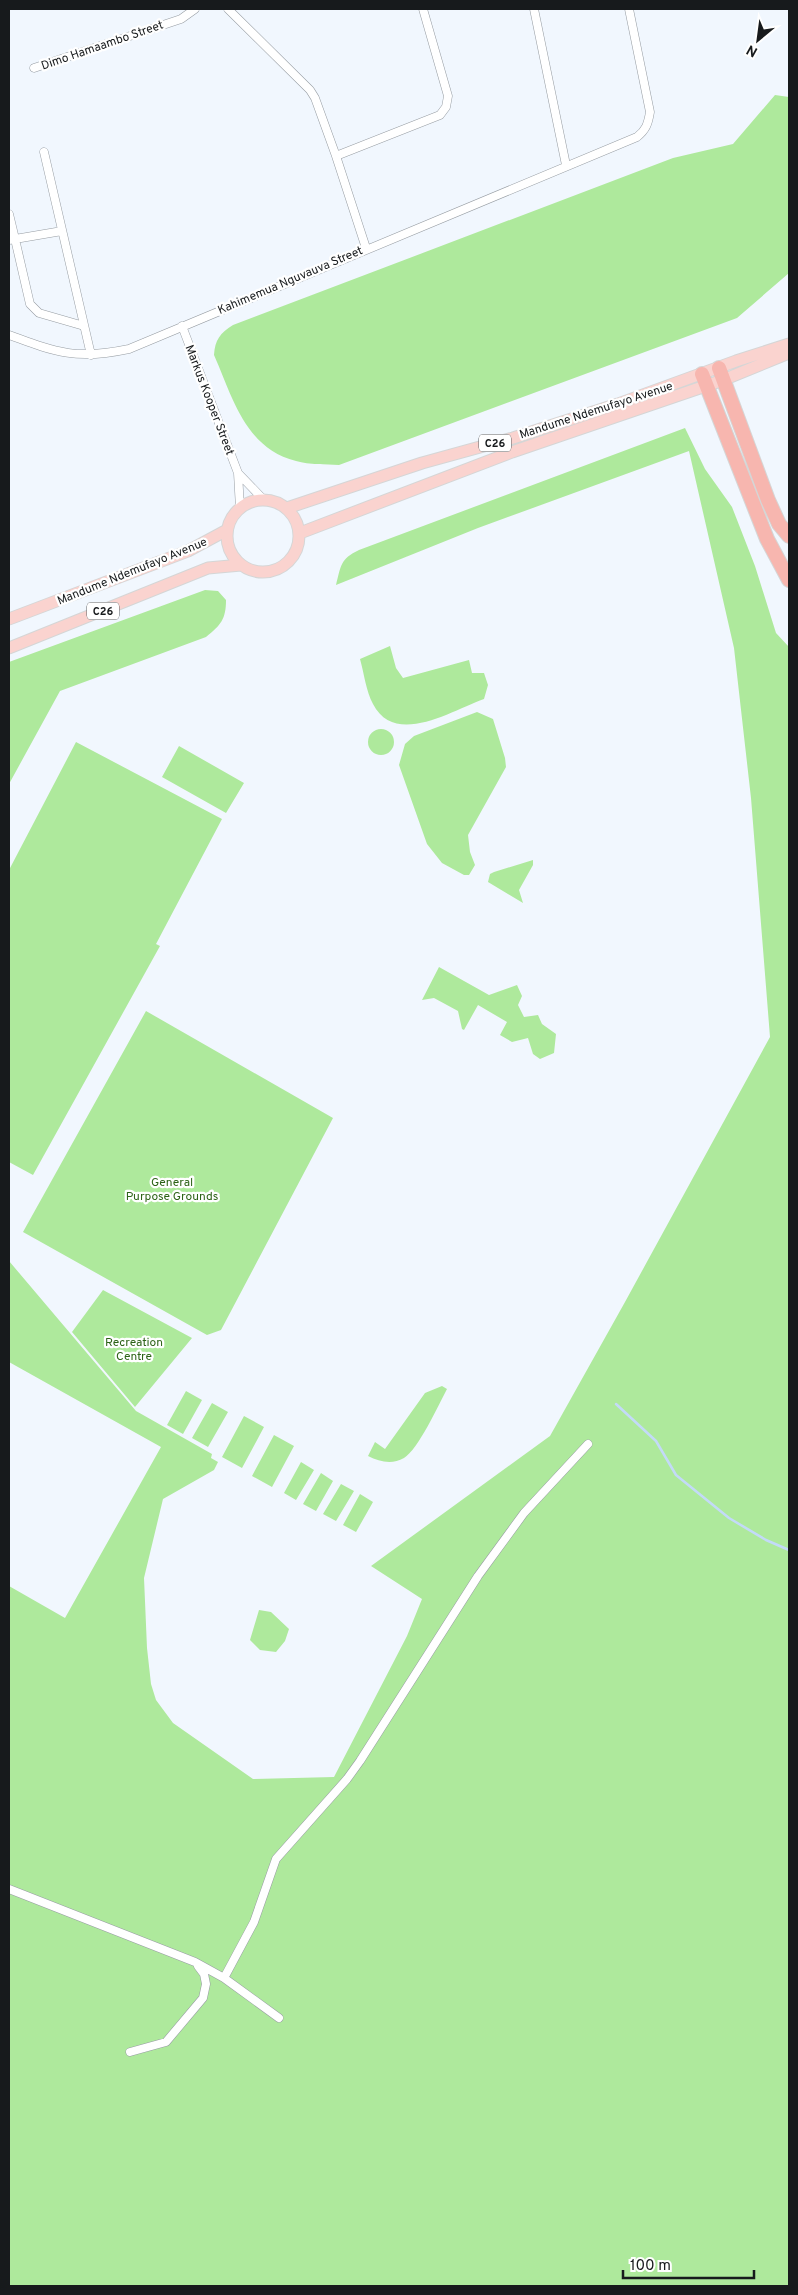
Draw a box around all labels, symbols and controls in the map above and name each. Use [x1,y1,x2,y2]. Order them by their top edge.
north arrow [733,15,783,65]
street label: Dimo Hamaambo Street [39,17,166,74]
text: N [744,40,761,60]
street label: Kahimemua Nguvauva Street [215,243,365,319]
street label: Markus Kooper Street [181,343,237,458]
street label: Mandume Ndemufayo Avenue [518,379,675,443]
road number: C26 [479,434,511,452]
street label: Mandume Ndemufayo Avenue [55,534,210,609]
road number: C26 [87,602,119,620]
park label: General Purpose Grounds [126,1175,218,1205]
park label: Recreation Centre [105,1335,163,1365]
scale bar [623,2248,754,2280]
text: 100 m [630,2257,671,2276]

